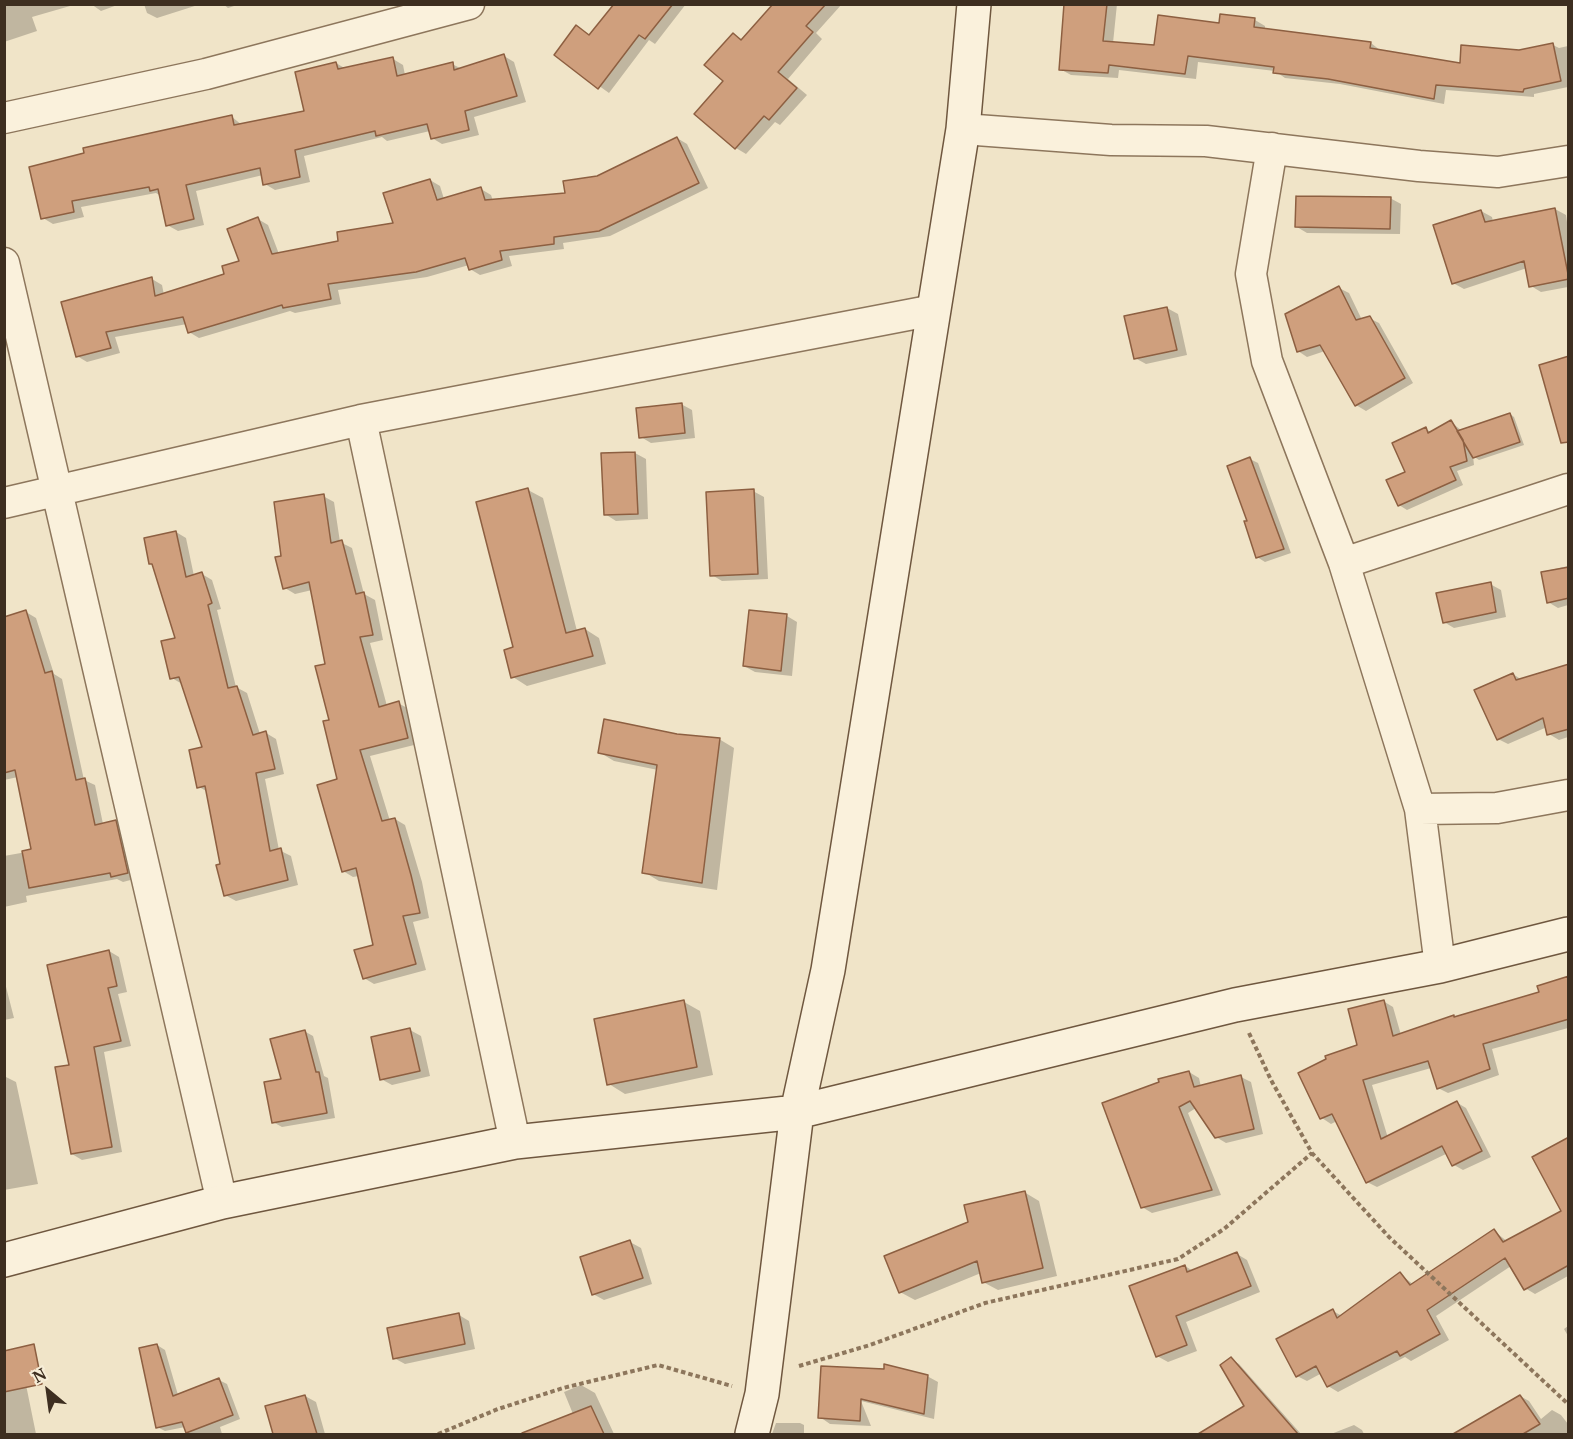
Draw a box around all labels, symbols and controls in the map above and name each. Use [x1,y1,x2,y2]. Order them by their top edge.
north arrow [18,1361,78,1421]
text: N [28,1363,50,1388]

